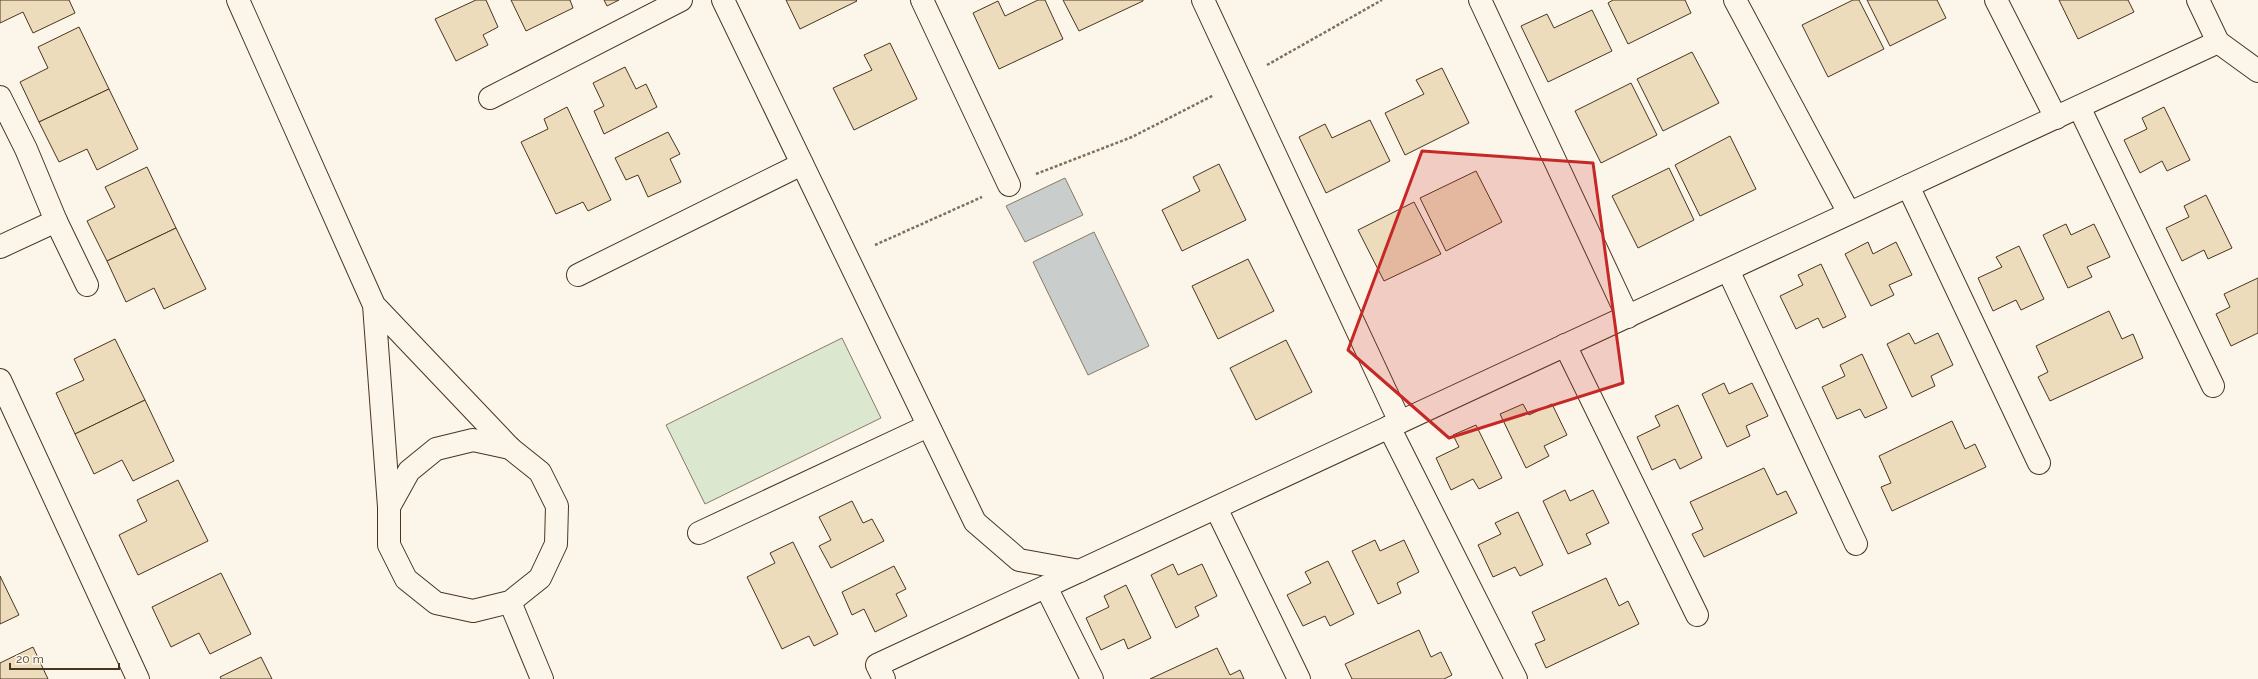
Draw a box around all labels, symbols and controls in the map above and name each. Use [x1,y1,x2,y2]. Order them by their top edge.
scale bar [10,645,119,671]
text: 20 m [16,652,44,666]

